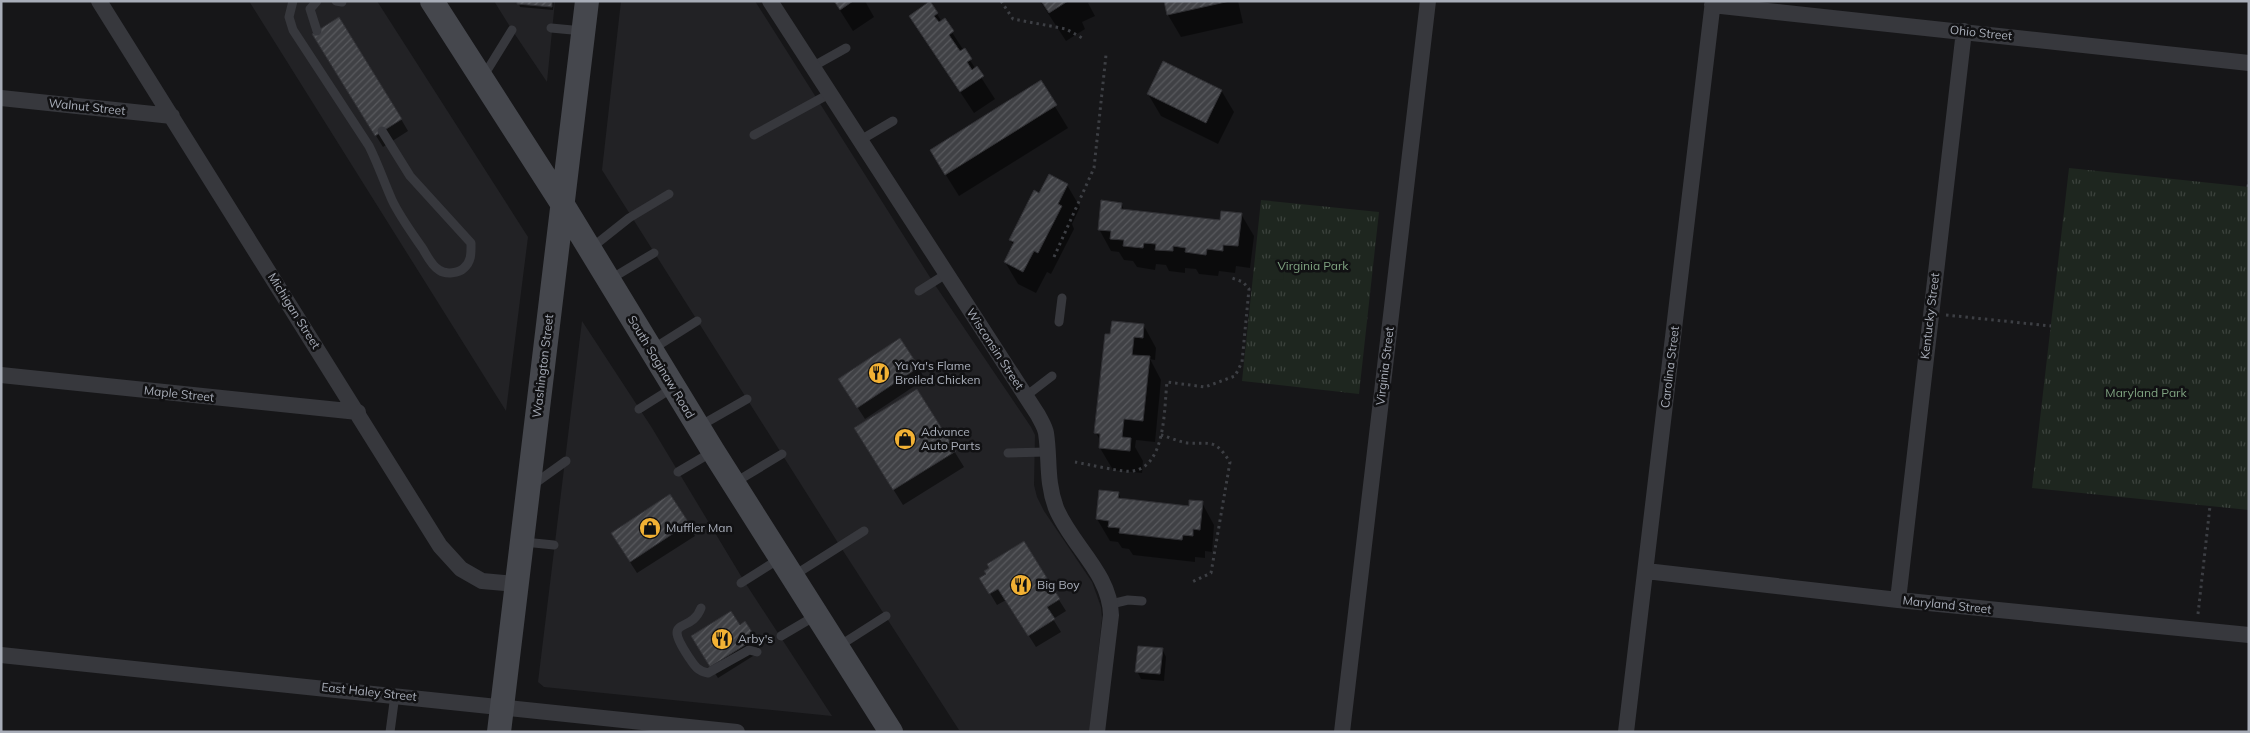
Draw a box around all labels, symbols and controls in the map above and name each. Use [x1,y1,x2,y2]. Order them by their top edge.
street label: Ohio Street [1949,22,2013,43]
street label: Walnut Street [48,95,126,118]
park label: Virginia Park [1277,258,1349,273]
street label: Michigan Street [265,270,324,352]
street label: Kentucky Street [1917,272,1942,360]
street label: Wisconsin Street [964,305,1027,392]
street label: Washington Street [529,313,556,419]
street label: South Saginaw Road [625,313,698,421]
street label: Carolina Street [1657,325,1682,409]
street label: Virginia Street [1372,326,1397,406]
place label: Ya Ya's Flame Broiled Chicken [894,358,981,387]
restaurant icon: Ya Ya's Flame Broiled Chicken [867,361,891,385]
street label: Maple Street [143,382,215,405]
park label: Maryland Park [2105,385,2187,400]
place label: Advance Auto Parts [921,424,980,453]
shop icon: Advance Auto Parts [893,427,917,451]
shop icon: Muffler Man [638,516,662,540]
place label: Muffler Man [666,520,733,535]
restaurant icon: Big Boy [1009,573,1033,597]
place label: Big Boy [1037,577,1080,592]
street label: Maryland Street [1902,592,1992,617]
restaurant icon: Arby's [710,627,734,651]
place label: Arby's [738,631,773,646]
street label: East Haley Street [321,679,417,704]

